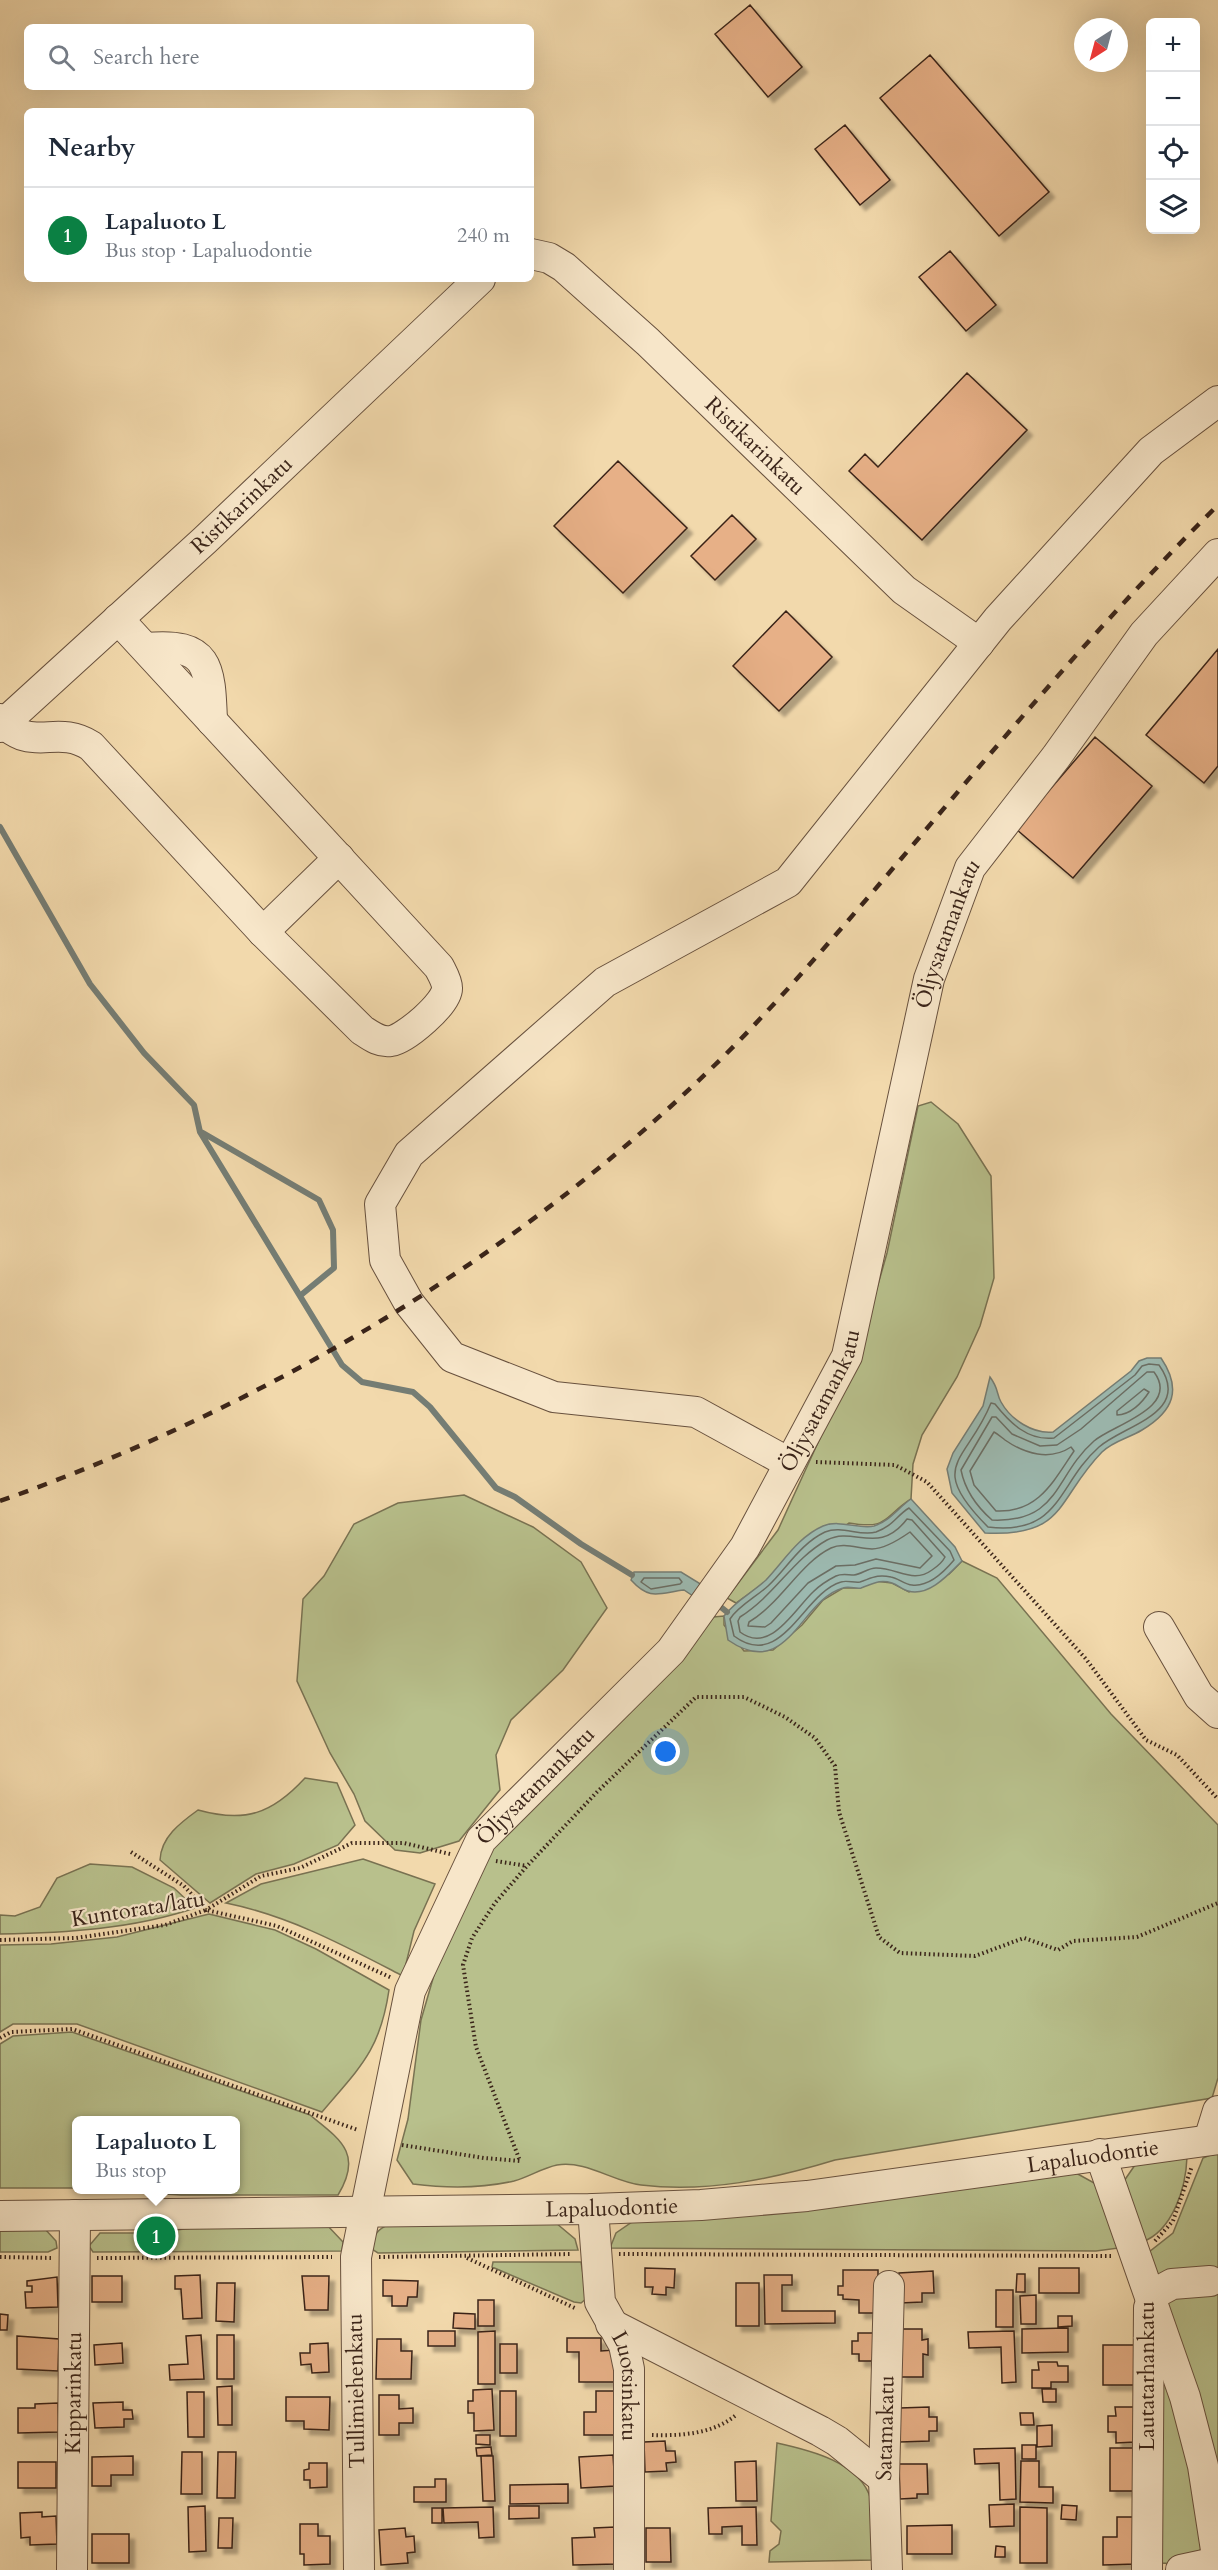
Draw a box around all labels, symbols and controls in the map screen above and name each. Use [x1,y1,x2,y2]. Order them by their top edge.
north arrow [1074,18,1128,72]
map controls [1146,18,1200,234]
button: + [1146,18,1200,72]
search box [24,24,534,90]
icon: search [45,41,78,74]
text: Search here [93,42,200,72]
button: − [1146,72,1200,126]
button: locate [1146,126,1200,180]
text: Nearby [48,130,136,165]
button: layers [1146,180,1200,234]
text: Lapaluoto L [105,207,226,237]
text: 1 [62,222,73,249]
text: 240 m [457,222,510,249]
text: Bus stop · Lapaluodontie [105,237,313,264]
street label: Ristikarinkatu [698,390,813,502]
street label: Ristikarinkatu [184,449,299,561]
street label: Öljysatamankatu [908,852,987,1011]
street label: Öljysatamankatu [773,1327,867,1478]
street label: Öljysatamankatu [469,1720,602,1852]
your location [651,1737,680,1766]
street label: Kuntorata/latu [69,1884,207,1934]
popup [72,2116,240,2194]
text: Lapaluoto L [96,2127,216,2157]
street label: Lapaluodontie [1025,2132,1161,2180]
text: Bus stop [96,2157,167,2184]
street label: Lapaluodontie [545,2191,679,2225]
pin: 1 [136,2214,176,2258]
street label: Lautatarhankatu [1132,2301,1162,2451]
street label: Tullimiehenkatu [340,2313,372,2469]
street label: Luotsinkatu [604,2326,644,2441]
street label: Kipparinkatu [58,2332,89,2454]
street label: Satamakatu [869,2375,902,2481]

